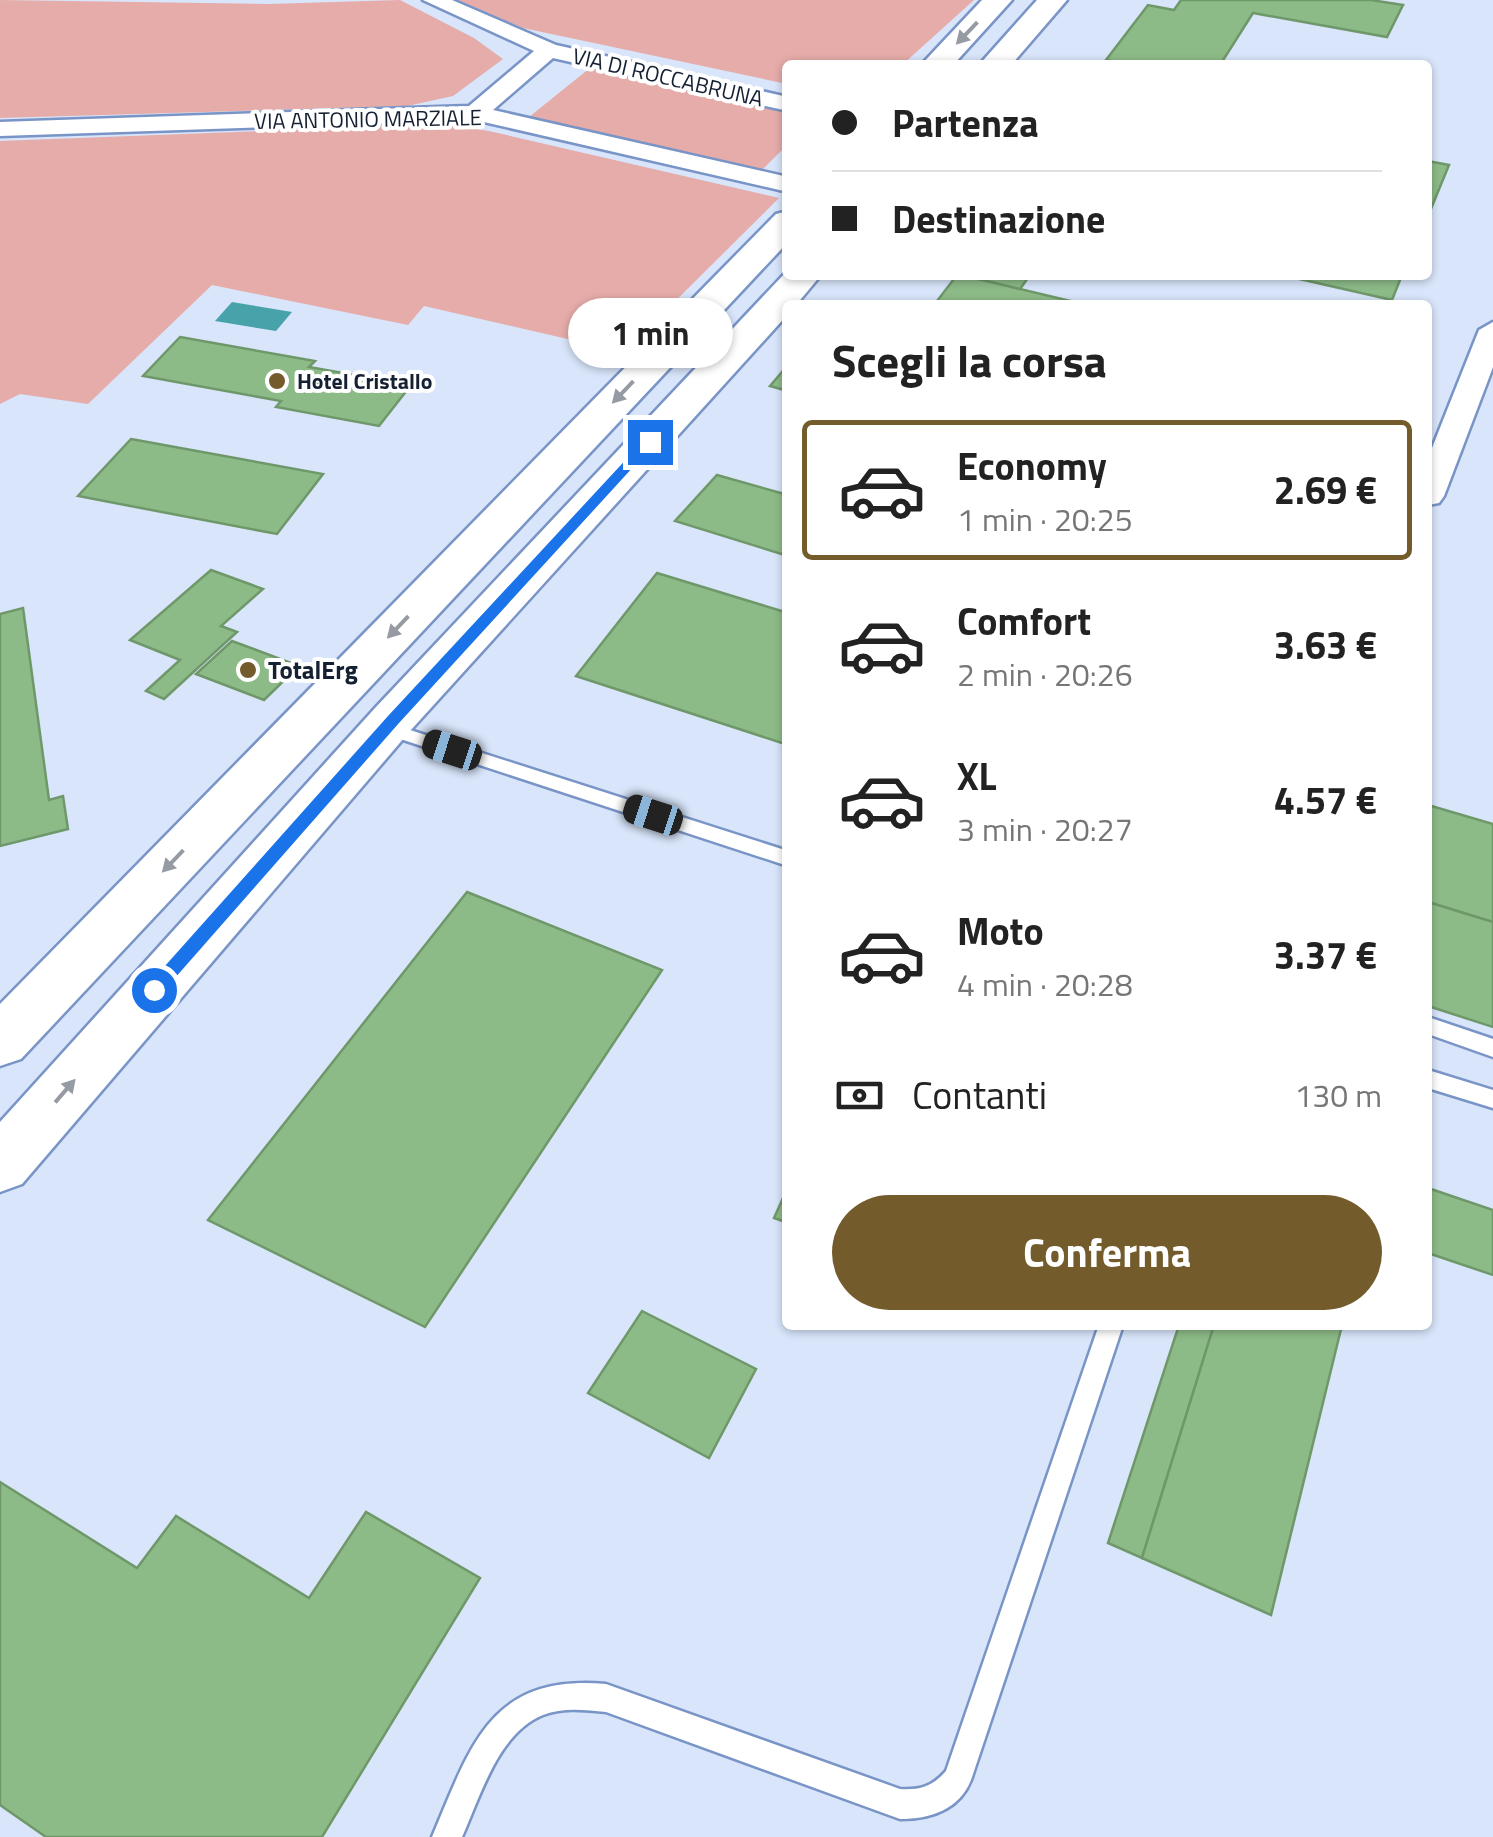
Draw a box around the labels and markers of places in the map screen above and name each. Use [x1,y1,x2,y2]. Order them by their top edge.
place label: Hotel Cristallo [297,364,433,398]
marker: Hotel Cristallo [266,370,288,392]
place label: TotalErg [268,651,358,689]
marker: TotalErg [237,659,259,681]

